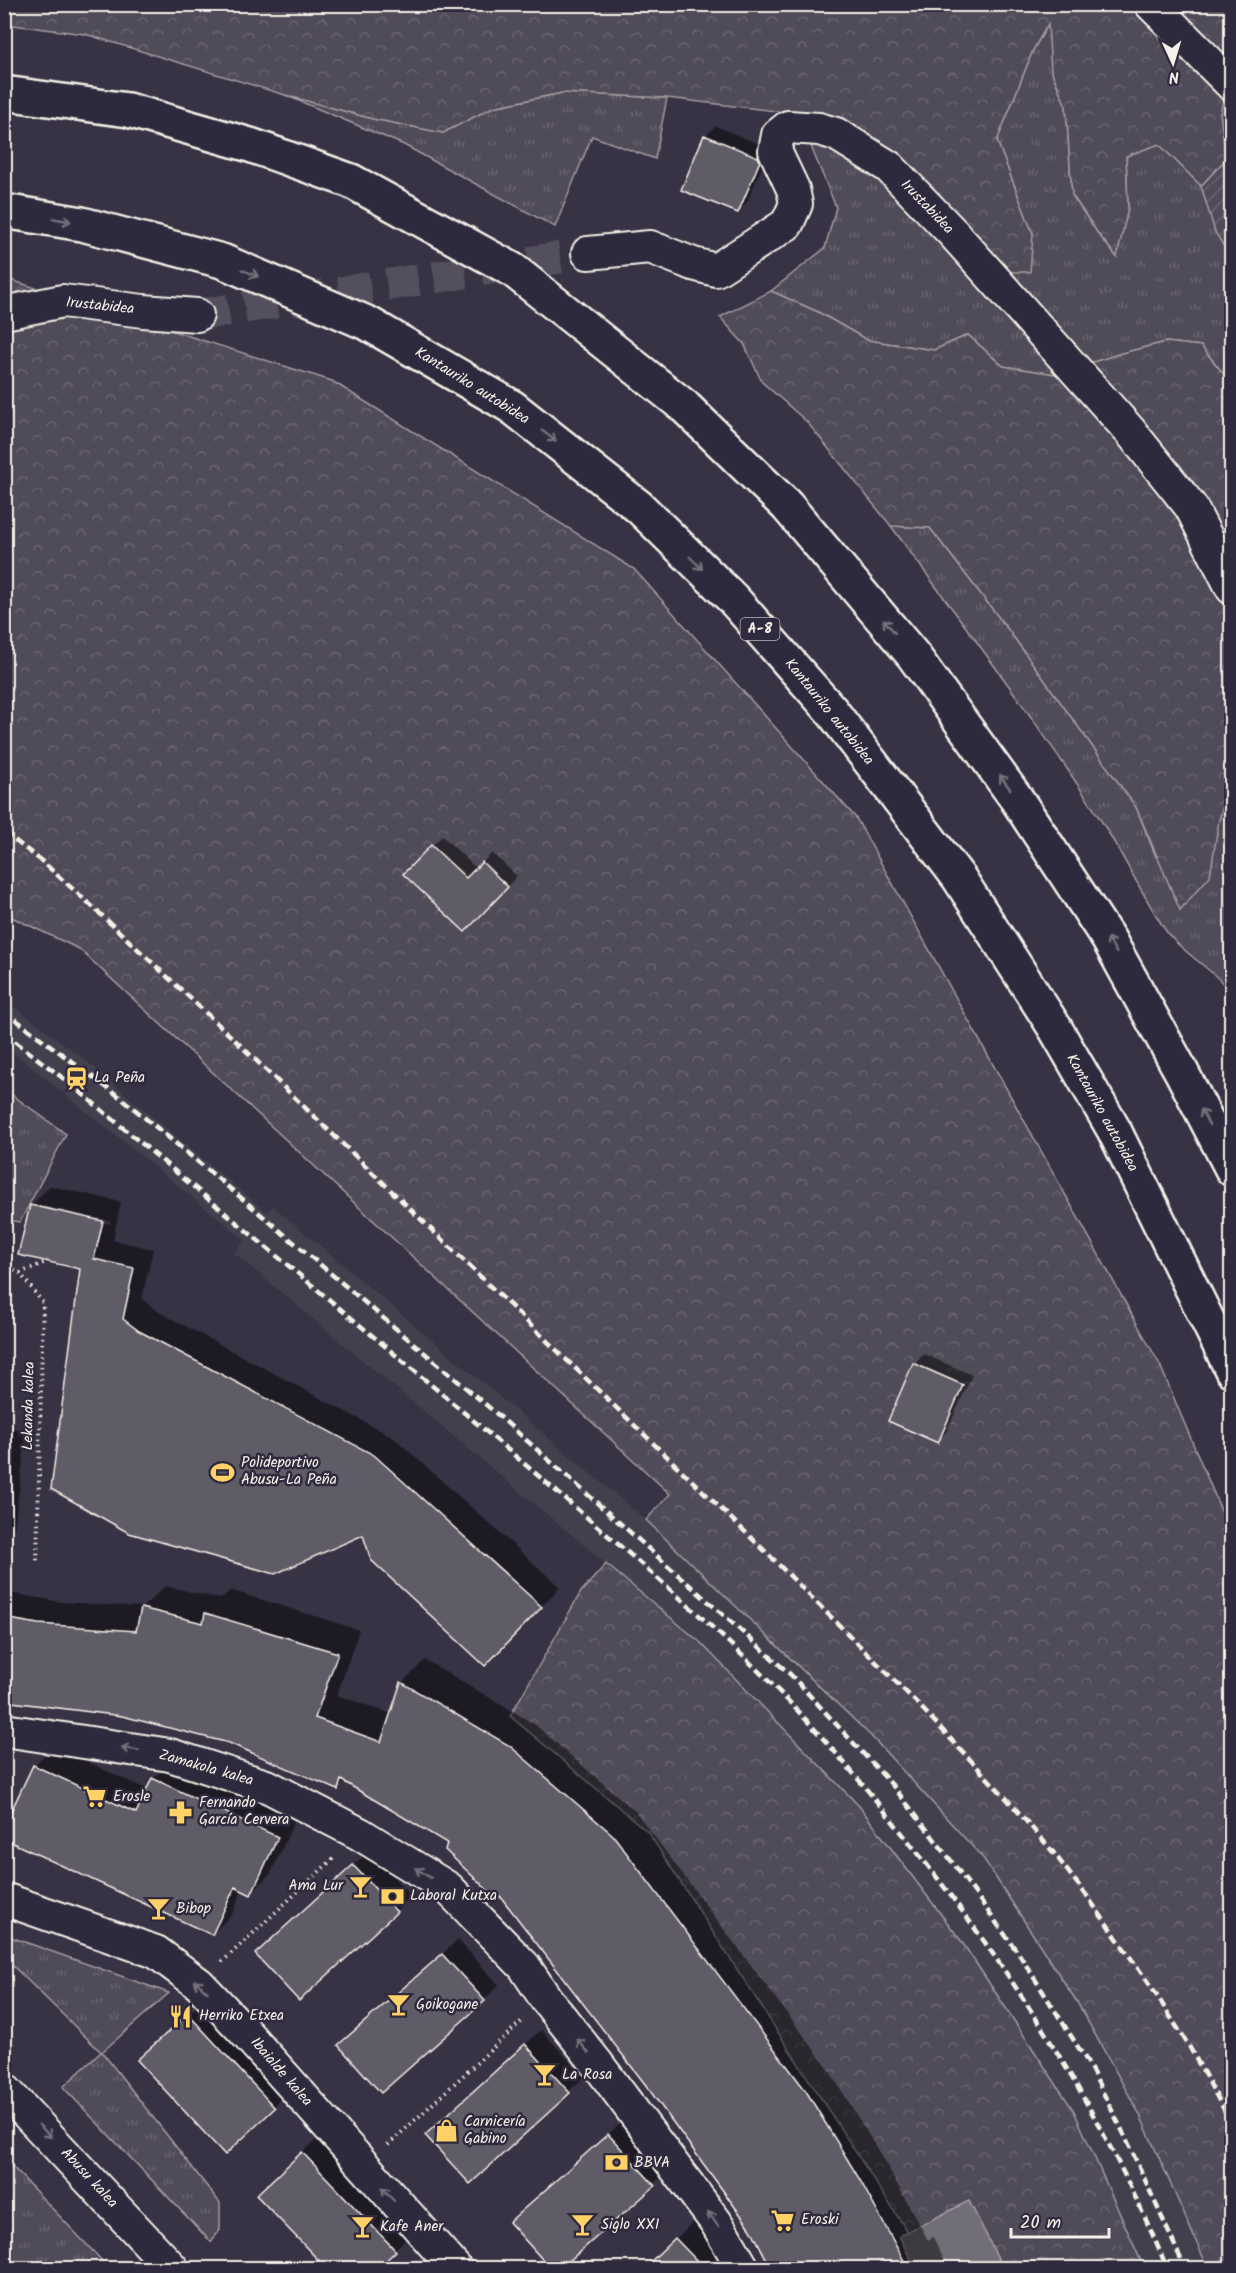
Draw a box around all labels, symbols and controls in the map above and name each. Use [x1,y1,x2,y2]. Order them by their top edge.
north arrow [1143,33,1203,93]
text: N [1168,64,1180,89]
street label: Irustabidea [894,174,960,240]
one-way arrow [52,215,72,226]
one-way arrow [240,268,258,279]
street label: Irustabidea [65,290,135,322]
street label: Kantauriko autobidea [410,341,534,431]
one-way arrow [540,429,556,442]
one-way arrow [689,556,704,570]
road number: A-8 [740,618,780,640]
one-way arrow [882,618,895,634]
street label: Kantauriko autobidea [778,653,880,771]
one-way arrow [999,775,1011,791]
one-way arrow [1106,937,1117,955]
street label: Kantauriko autobidea [1060,1049,1144,1177]
station icon: La Peña [63,1065,89,1091]
place label: La Peña [94,1066,145,1090]
one-way arrow [1199,1108,1210,1126]
street label: Lekanda kalea [16,1361,42,1451]
place label: Polideportivo Abusu-La Peña [241,1451,337,1492]
sports icon: Polideportivo Abusu-La Peña [210,1459,236,1485]
one-way arrow [121,1743,141,1754]
street label: Zamakola kalea [156,1743,256,1793]
supermarket icon: Erosle [82,1784,108,1810]
place label: Erosle [113,1785,151,1809]
place label: Fernando García Cervera [199,1791,289,1832]
pharmacy icon: Fernando García Cervera [168,1799,194,1825]
one-way arrow [415,1867,432,1879]
bar icon: Ama Lur [348,1873,374,1899]
place label: Ama Lur [289,1874,344,1898]
bank icon: Laboral Kutxa [379,1883,405,1909]
place label: Laboral Kutxa [410,1884,497,1908]
bar icon: Bibop [145,1896,171,1922]
place label: Bibop [176,1897,211,1921]
one-way arrow [194,1979,209,1993]
bar icon: Goikogane [385,1992,411,2018]
place label: Goikogane [416,1993,479,2017]
restaurant icon: Herriko Etxea [168,2003,194,2029]
place label: Herriko Etxea [199,2004,284,2028]
street label: Ibaialde kalea [244,2032,318,2112]
one-way arrow [576,2039,590,2054]
bar icon: La Rosa [531,2062,557,2088]
place label: La Rosa [562,2063,612,2087]
place label: Carnicería Gabino [464,2110,526,2151]
shop icon: Carnicería Gabino [433,2118,459,2144]
one-way arrow [38,2124,52,2139]
street label: Abusu kalea [55,2142,123,2214]
bank icon: BBVA [603,2150,629,2176]
place label: BBVA [634,2151,670,2175]
one-way arrow [381,2186,395,2201]
scale bar [1011,2201,1108,2239]
supermarket icon: Eroski [770,2207,796,2233]
place label: Eroski [801,2208,840,2232]
text: 20 m [1020,2209,1061,2238]
one-way arrow [707,2211,719,2227]
bar icon: Siglo XXI [570,2212,596,2238]
place label: Siglo XXI [601,2213,660,2237]
bar icon: Kafe Aner [349,2214,375,2240]
place label: Kafe Aner [380,2215,444,2239]

